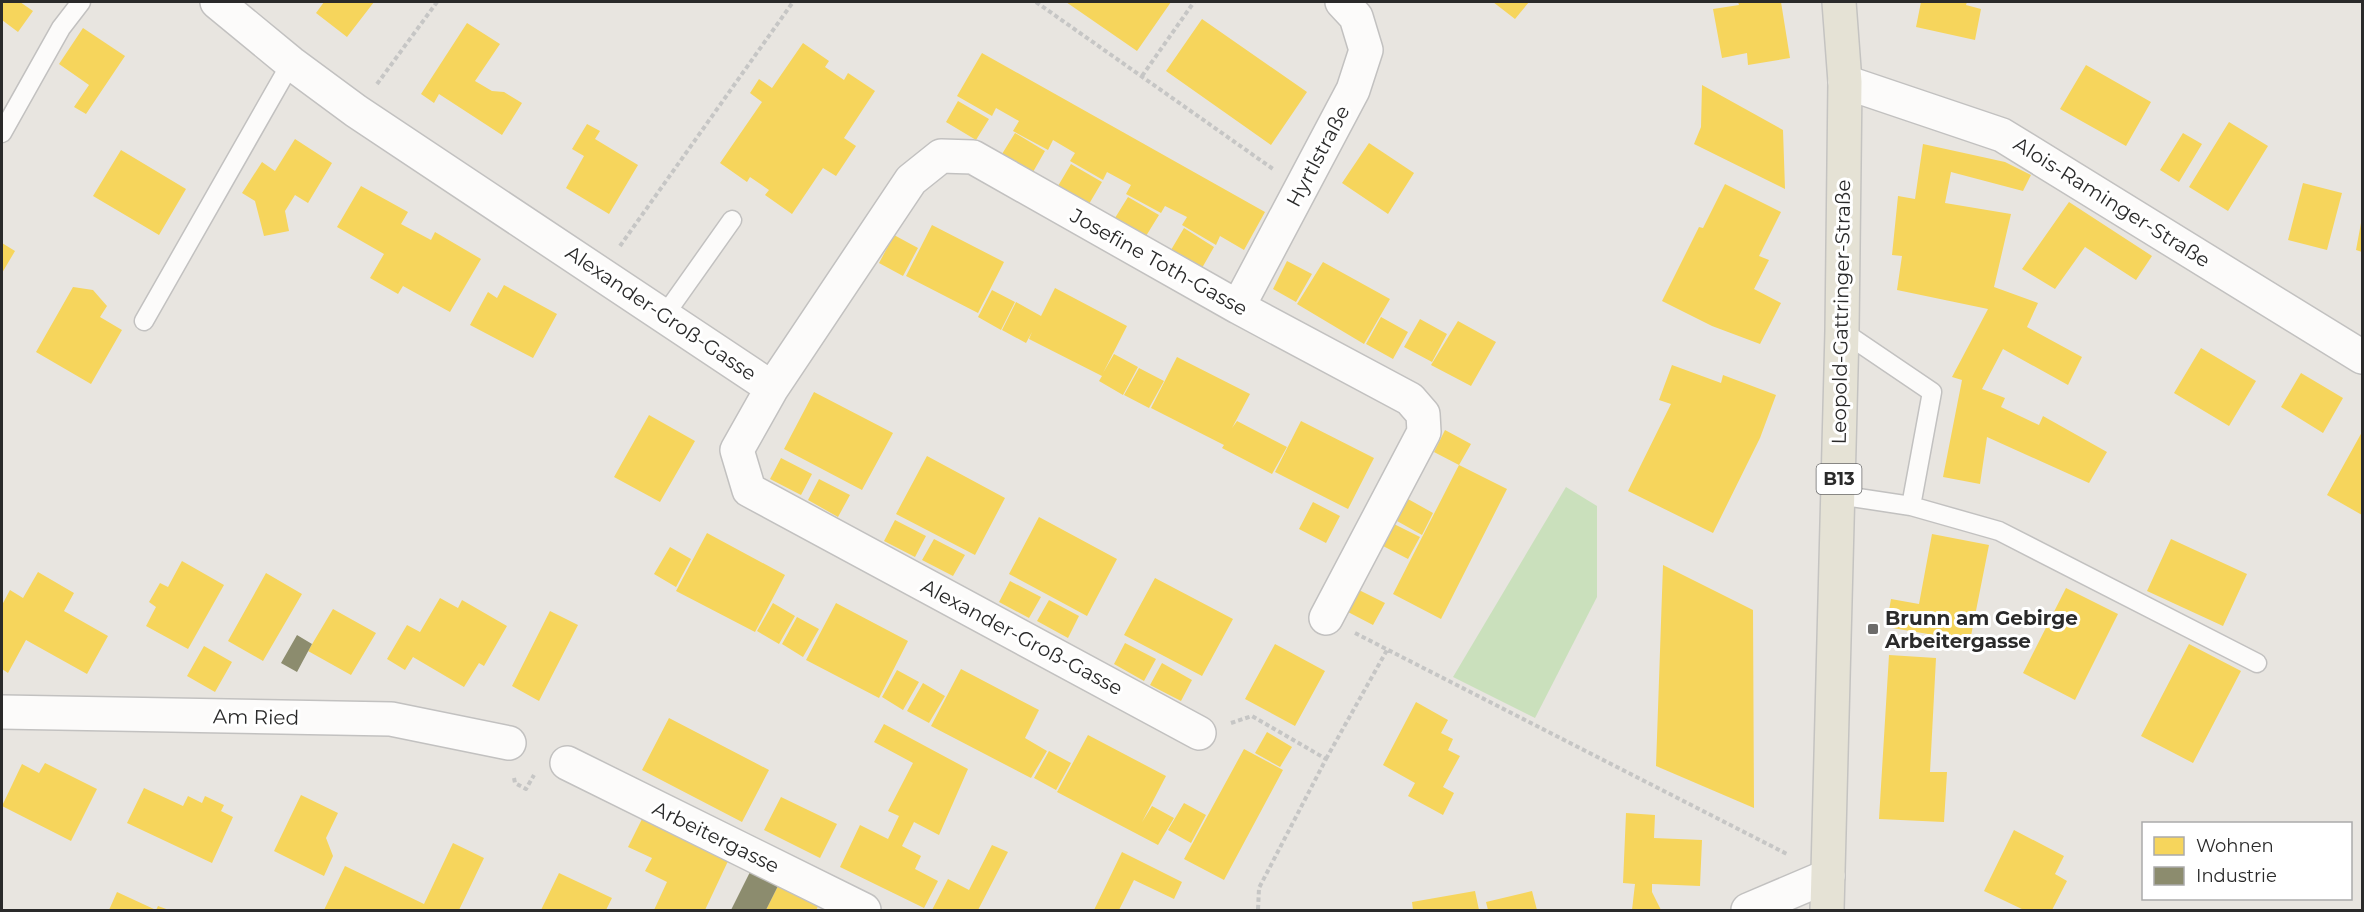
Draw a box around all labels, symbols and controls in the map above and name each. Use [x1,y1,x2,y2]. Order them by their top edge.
street label: Hyrtlstraße [1281,101,1355,211]
street label: Alois-Raminger-Straße [2009,132,2215,272]
street label: Leopold-Gattringer-Straße [1827,179,1855,445]
street label: Josefine Toth-Gasse [1065,203,1252,321]
street label: Alexander-Groß-Gasse [561,240,761,386]
road number: B13 [1816,464,1862,494]
street label: Alexander-Groß-Gasse [917,574,1127,700]
place label: Brunn am Gebirge Arbeitergasse [1884,606,2078,653]
marker: Brunn am Gebirge Arbeitergasse [1866,622,1880,636]
street label: Am Ried [213,704,299,730]
street label: Arbeitergasse [649,796,783,878]
legend [2142,822,2352,900]
text: Wohnen [2196,835,2274,857]
text: Industrie [2196,865,2277,887]

